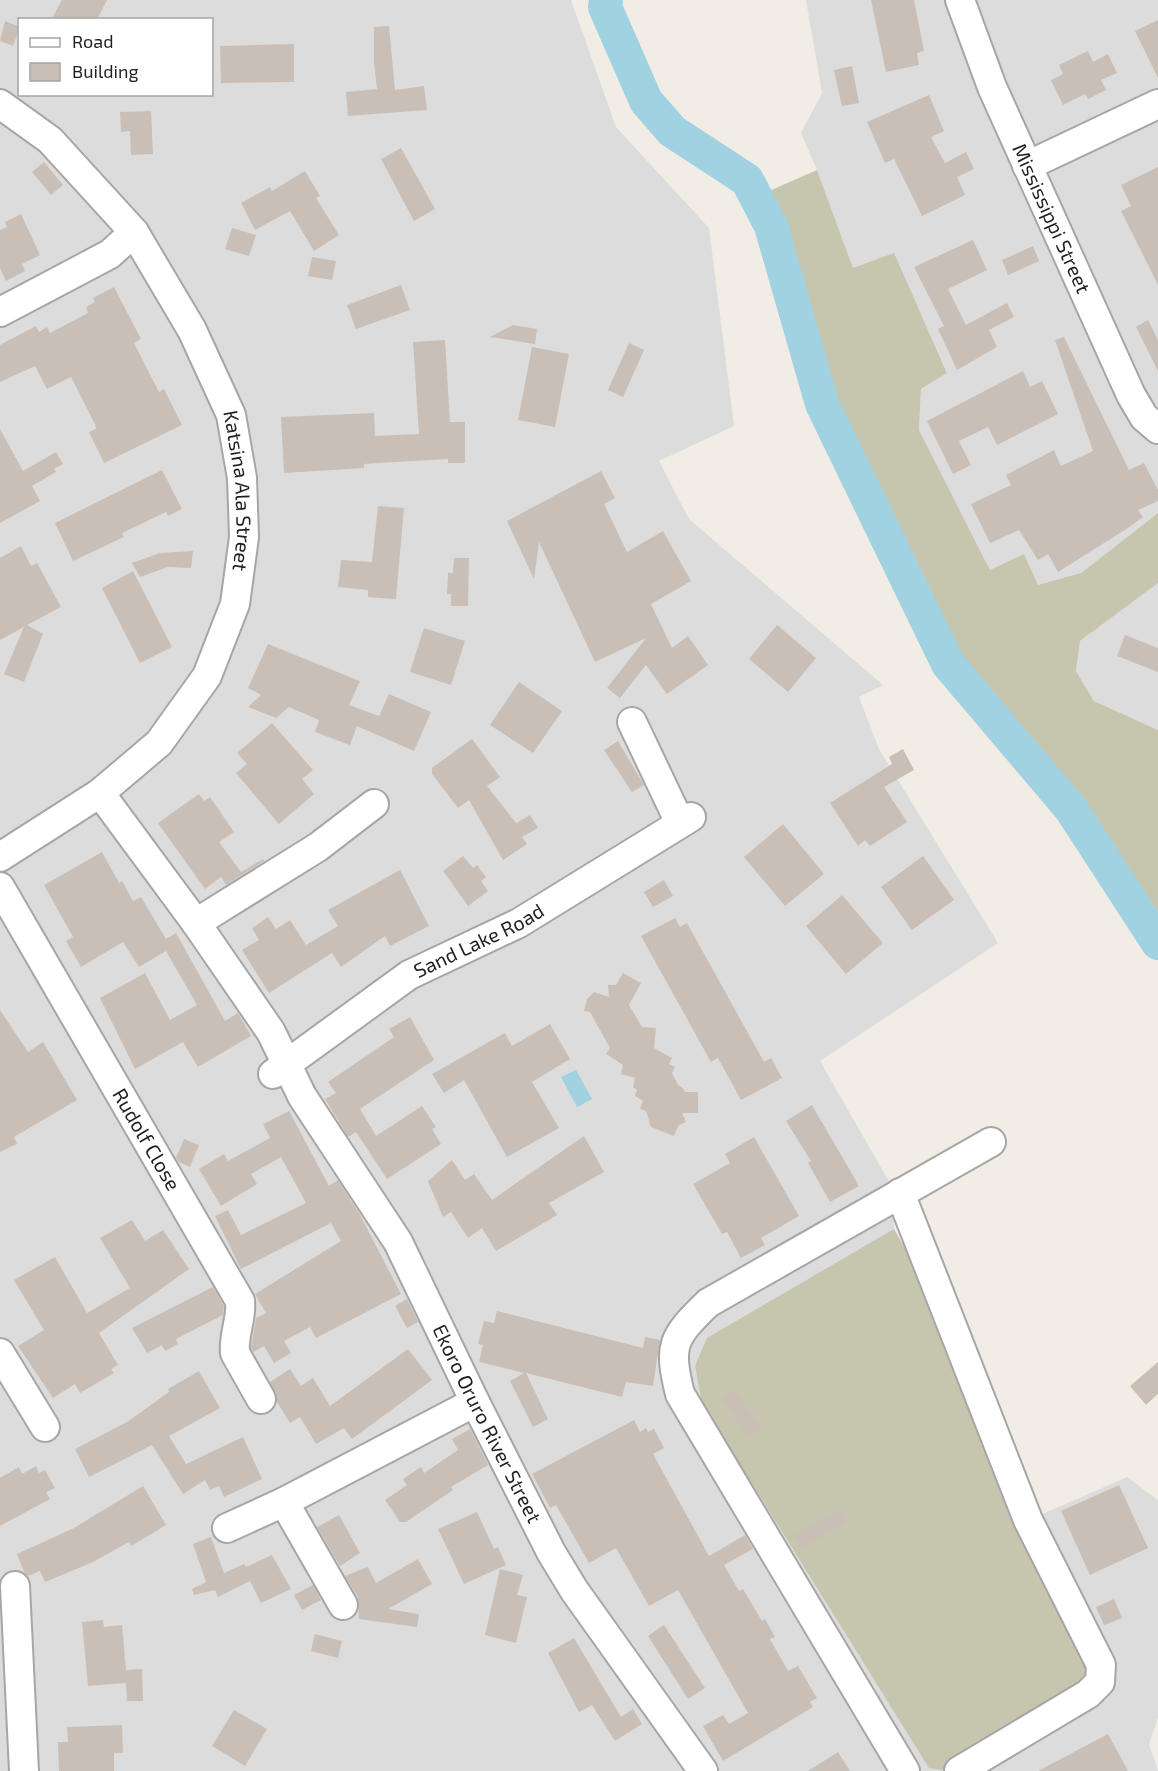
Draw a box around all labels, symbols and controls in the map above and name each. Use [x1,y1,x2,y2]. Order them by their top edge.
legend [18,18,213,96]
text: Road [72,30,113,52]
text: Building [72,60,139,82]
street label: Mississippi Street [1008,140,1097,297]
street label: Katsina Ala Street [219,408,257,573]
street label: Sand Lake Road [409,898,548,982]
street label: Rudolf Close [108,1084,186,1194]
street label: Ekoro Oruro River Street [428,1320,547,1527]

